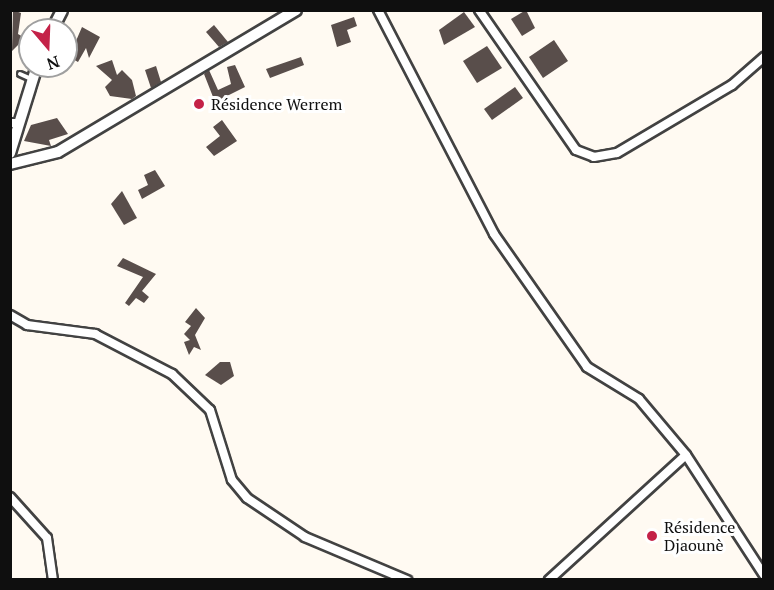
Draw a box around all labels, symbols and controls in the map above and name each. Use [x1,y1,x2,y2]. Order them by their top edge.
north arrow [18,18,78,78]
text: N [44,51,63,76]
place label: Résidence Werrem [211,94,342,114]
marker: Résidence Werrem [192,97,206,111]
place label: Résidence Djaounè [664,517,735,555]
marker: Résidence Djaounè [645,529,659,543]

